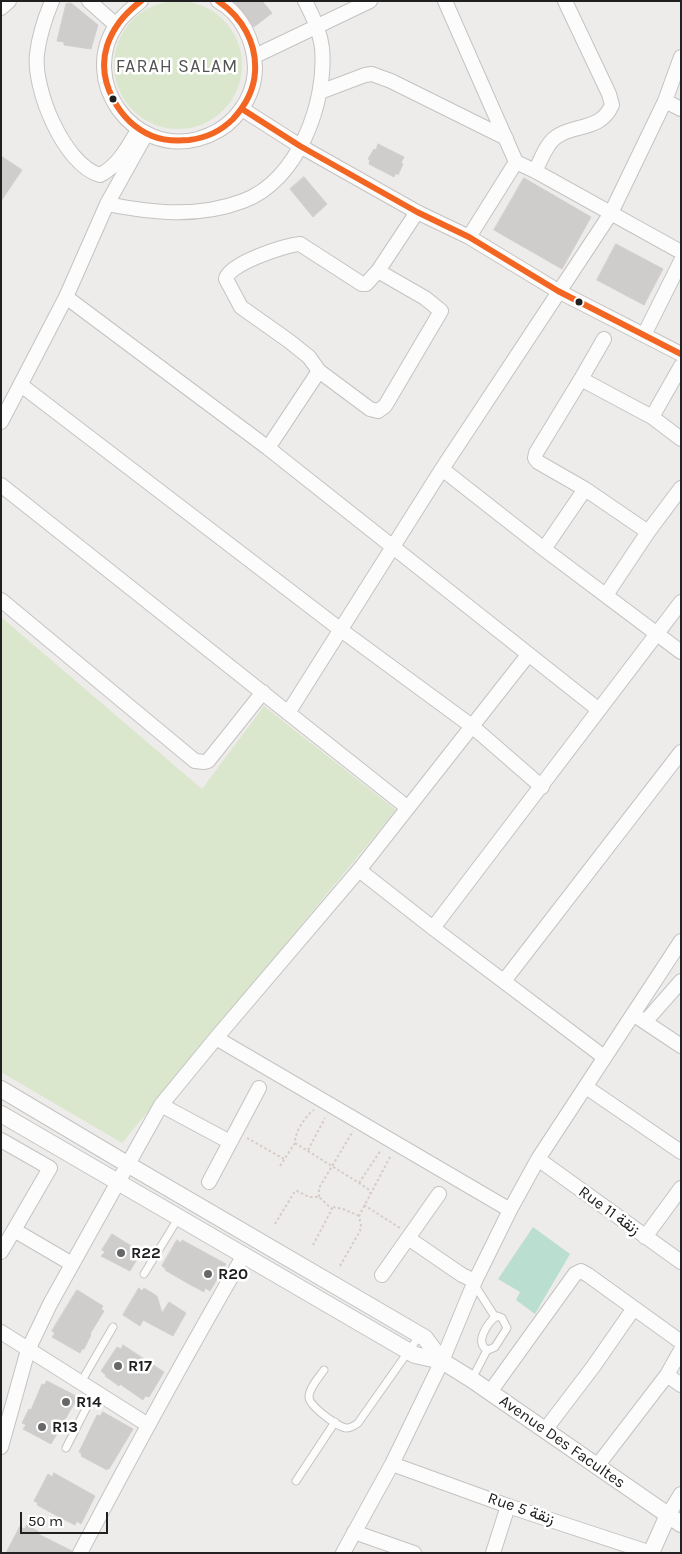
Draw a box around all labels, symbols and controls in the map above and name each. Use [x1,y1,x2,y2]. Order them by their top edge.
district label: FARAH SALAM [114,56,240,78]
unlabelled marker [108,94,118,104]
unlabelled marker [574,297,584,307]
street label: Rue 11 زنقة [575,1182,643,1240]
place label: R22 [131,1243,161,1263]
marker: R22 [115,1247,127,1259]
place label: R20 [218,1264,248,1284]
marker: R20 [202,1268,214,1280]
place label: R17 [128,1356,152,1376]
marker: R17 [112,1360,124,1372]
street label: Avenue Des Facultes [495,1391,629,1493]
place label: R14 [76,1392,102,1412]
marker: R14 [60,1396,72,1408]
place label: R13 [52,1417,78,1437]
marker: R13 [36,1421,48,1433]
street label: Rue 5 زنقة [485,1489,557,1529]
scale bar [22,1502,110,1534]
text: 50 m [28,1512,63,1530]

